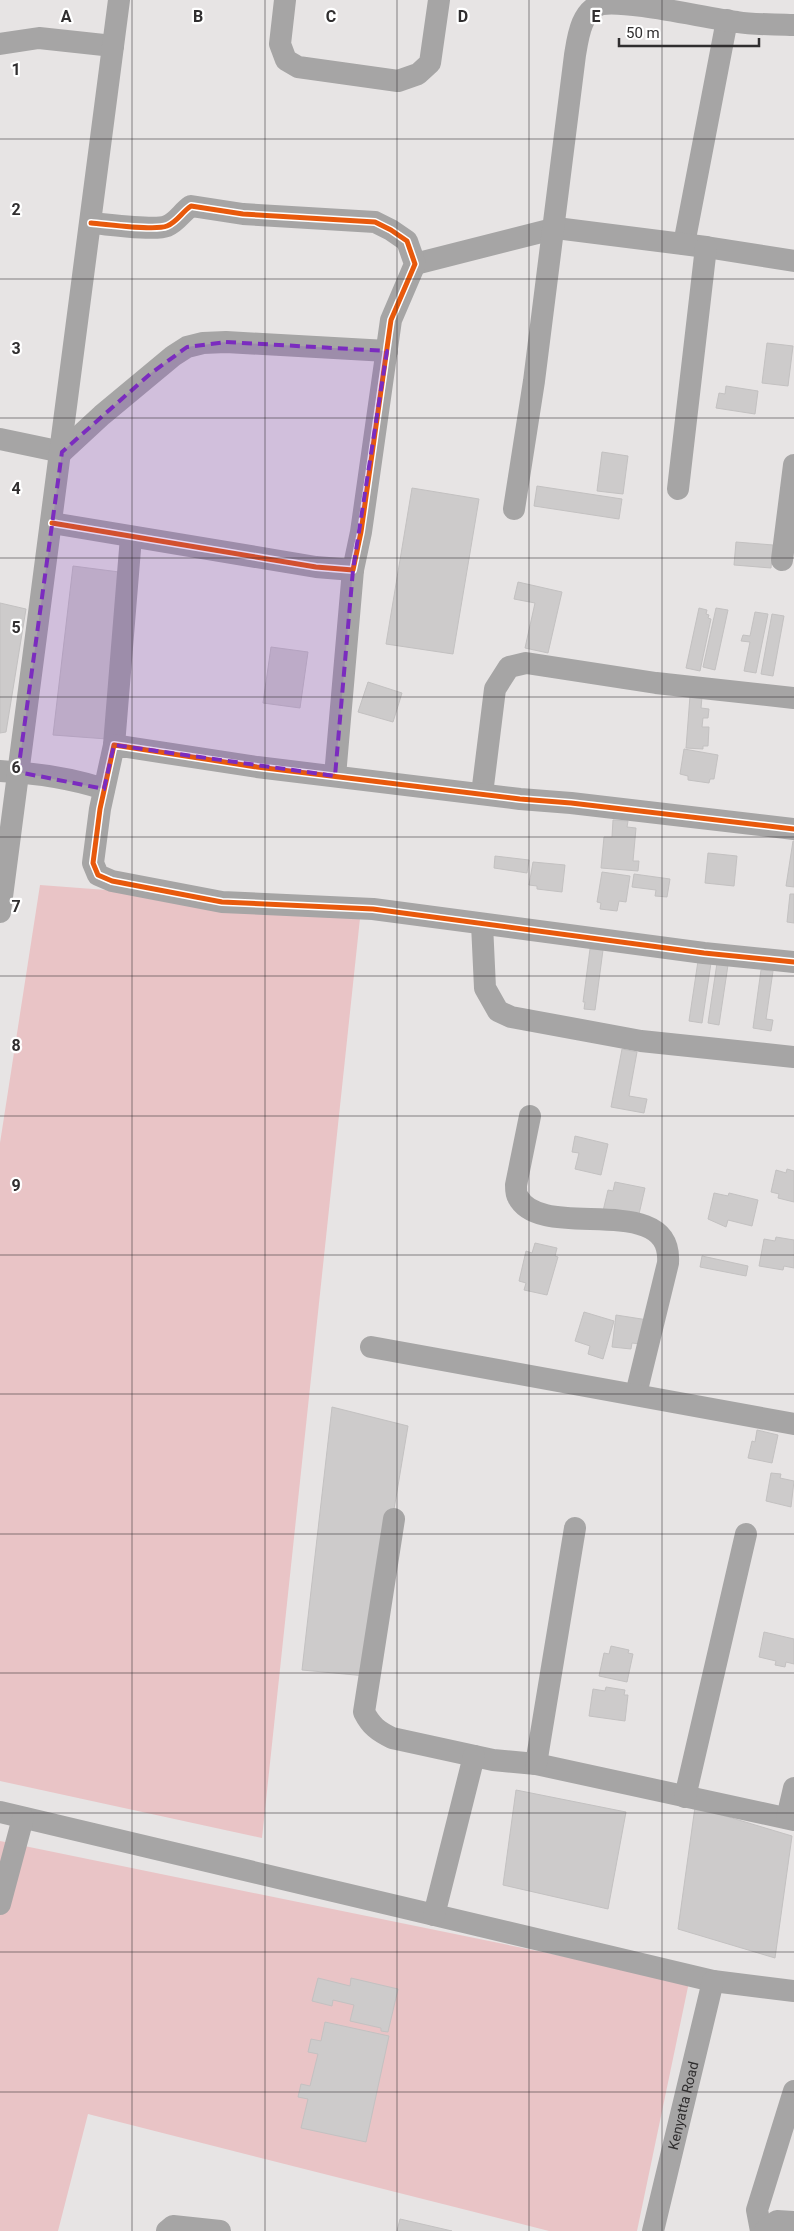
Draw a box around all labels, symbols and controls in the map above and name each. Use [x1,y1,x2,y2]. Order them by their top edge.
text: A [61,7,72,26]
text: B [193,7,203,26]
text: C [326,7,336,26]
text: D [458,7,468,26]
text: E [592,7,601,26]
scale bar [619,15,759,47]
text: 50 m [626,24,660,42]
text: 1 [11,60,21,79]
text: 2 [11,200,21,219]
text: 3 [11,339,21,358]
text: 4 [11,479,21,498]
text: 5 [11,618,21,637]
text: 6 [11,758,21,777]
text: 7 [11,897,21,916]
text: 8 [11,1036,21,1055]
text: 9 [11,1176,21,1195]
street label: Kenyatta Road [665,2060,701,2151]

